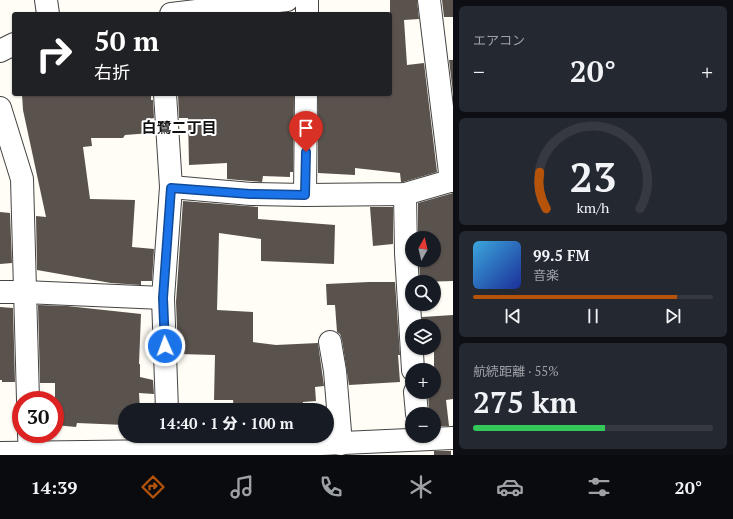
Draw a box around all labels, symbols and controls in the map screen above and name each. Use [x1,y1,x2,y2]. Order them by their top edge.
text: 50 m [94,22,159,59]
icon: right [28,28,80,80]
text: エアコン [473,31,525,49]
text: 20° [570,51,616,91]
text: − [473,57,485,86]
text: + [701,57,713,86]
text: 右折 [94,60,130,84]
pin [289,111,323,152]
district label: 白鷺二丁目 [141,117,217,137]
icon: arrive [295,117,317,139]
text: 23 [569,149,617,204]
text: km/h [577,198,610,217]
north arrow [405,231,441,267]
map controls [405,231,441,443]
text: 99.5 FM [533,245,590,265]
text: 音楽 [533,266,559,284]
button: search [405,275,441,311]
icon: previous [502,305,524,327]
icon: pause [582,305,604,327]
icon: next [662,305,684,327]
button: layers [405,319,441,355]
position arrow [144,325,186,367]
text: 航続距離 · 55% [473,362,559,380]
button: + [405,363,441,399]
text: 275 km [473,382,577,422]
speed limit sign: 30 [12,391,64,443]
button: − [405,407,441,443]
text: 14:40 · 1 分 · 100 m [159,413,294,433]
icon: directions [139,473,167,501]
icon: music [228,473,256,501]
icon: phone [317,473,345,501]
icon: climate [407,473,435,501]
icon: car [496,473,524,501]
icon: filters [585,473,613,501]
text: 14:39 [31,475,78,499]
text: 20° [674,475,702,499]

